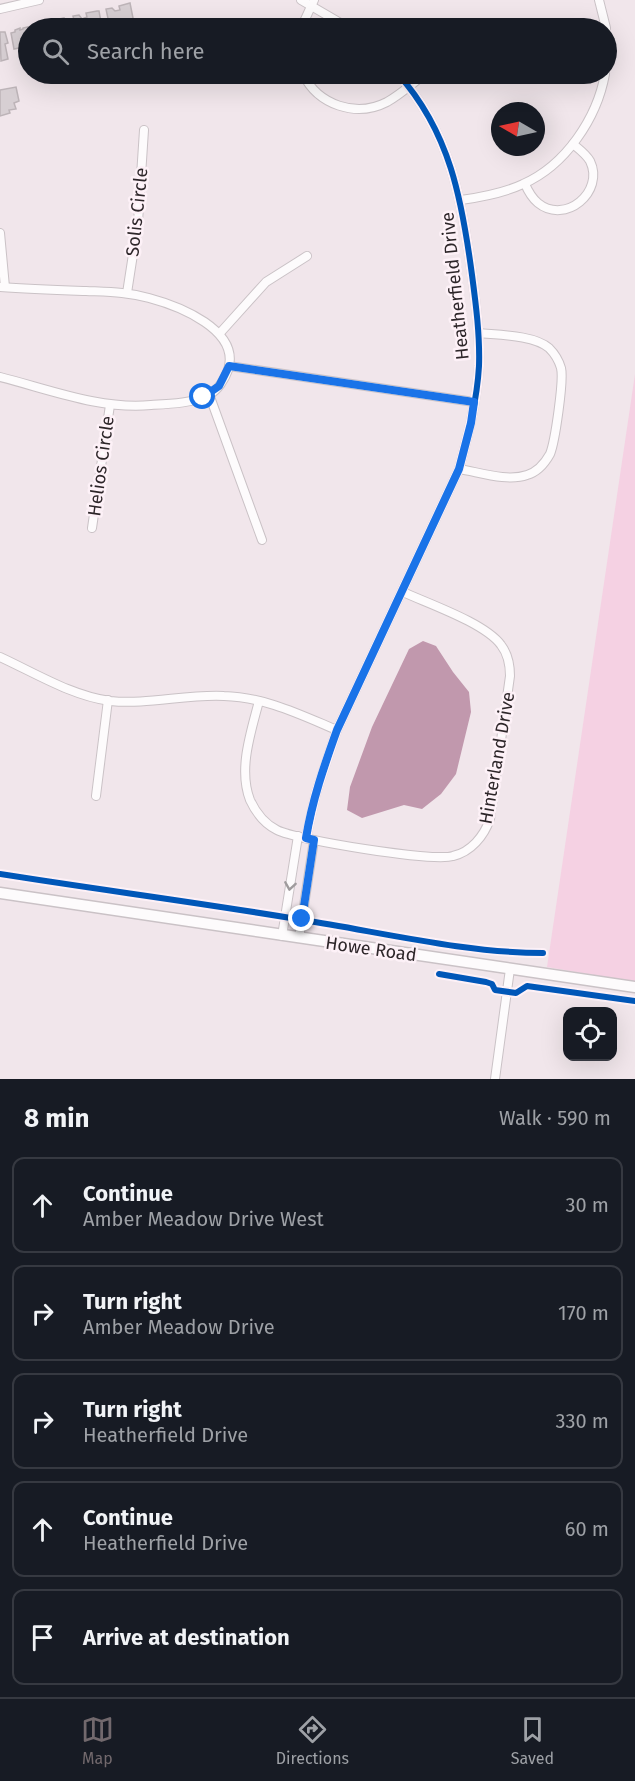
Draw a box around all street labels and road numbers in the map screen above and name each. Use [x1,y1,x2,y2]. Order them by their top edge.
street label: Solis Circle [121,167,153,257]
street label: Heatherfield Drive [436,211,474,361]
street label: Helios Circle [83,414,119,518]
street label: Hinterland Drive [475,690,519,826]
street label: Howe Road [324,932,418,966]

